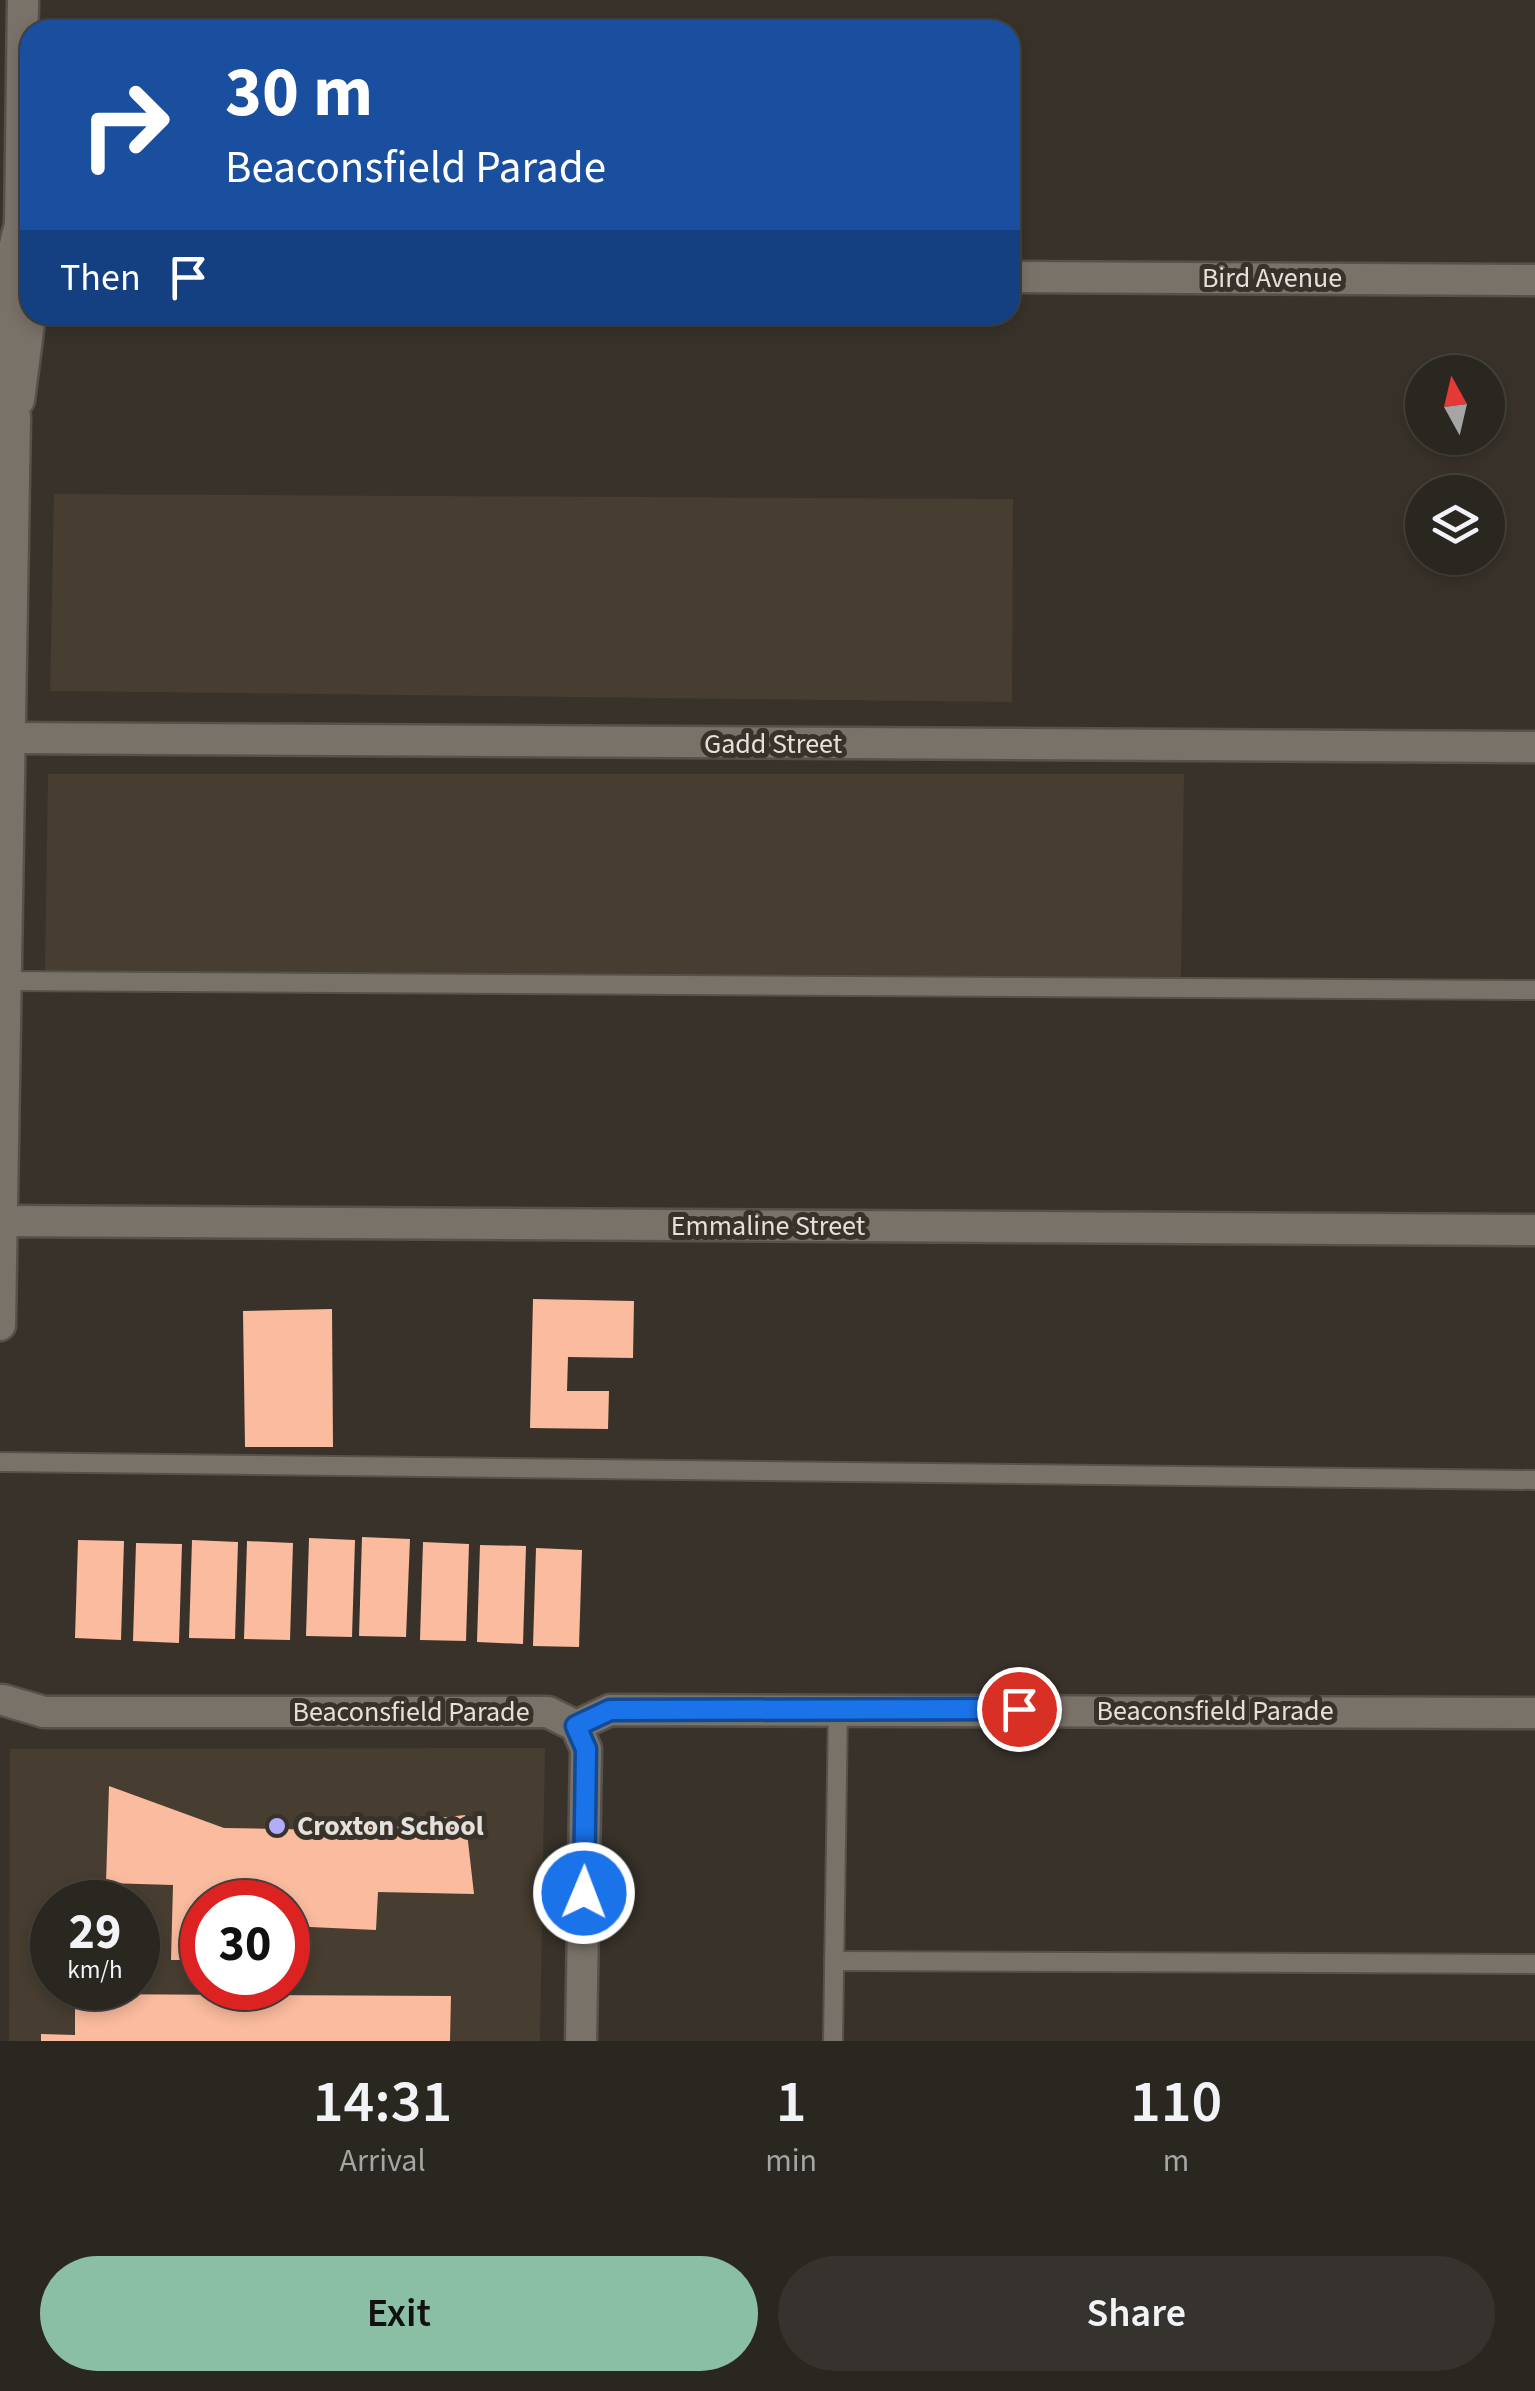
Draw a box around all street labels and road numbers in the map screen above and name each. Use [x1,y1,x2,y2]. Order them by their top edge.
street label: Bird Avenue [1202,258,1342,298]
street label: Gadd Street [704,724,843,764]
street label: Emmaline Street [671,1206,866,1246]
street label: Beaconsfield Parade [1096,1691,1334,1731]
street label: Beaconsfield Parade [292,1692,530,1732]

